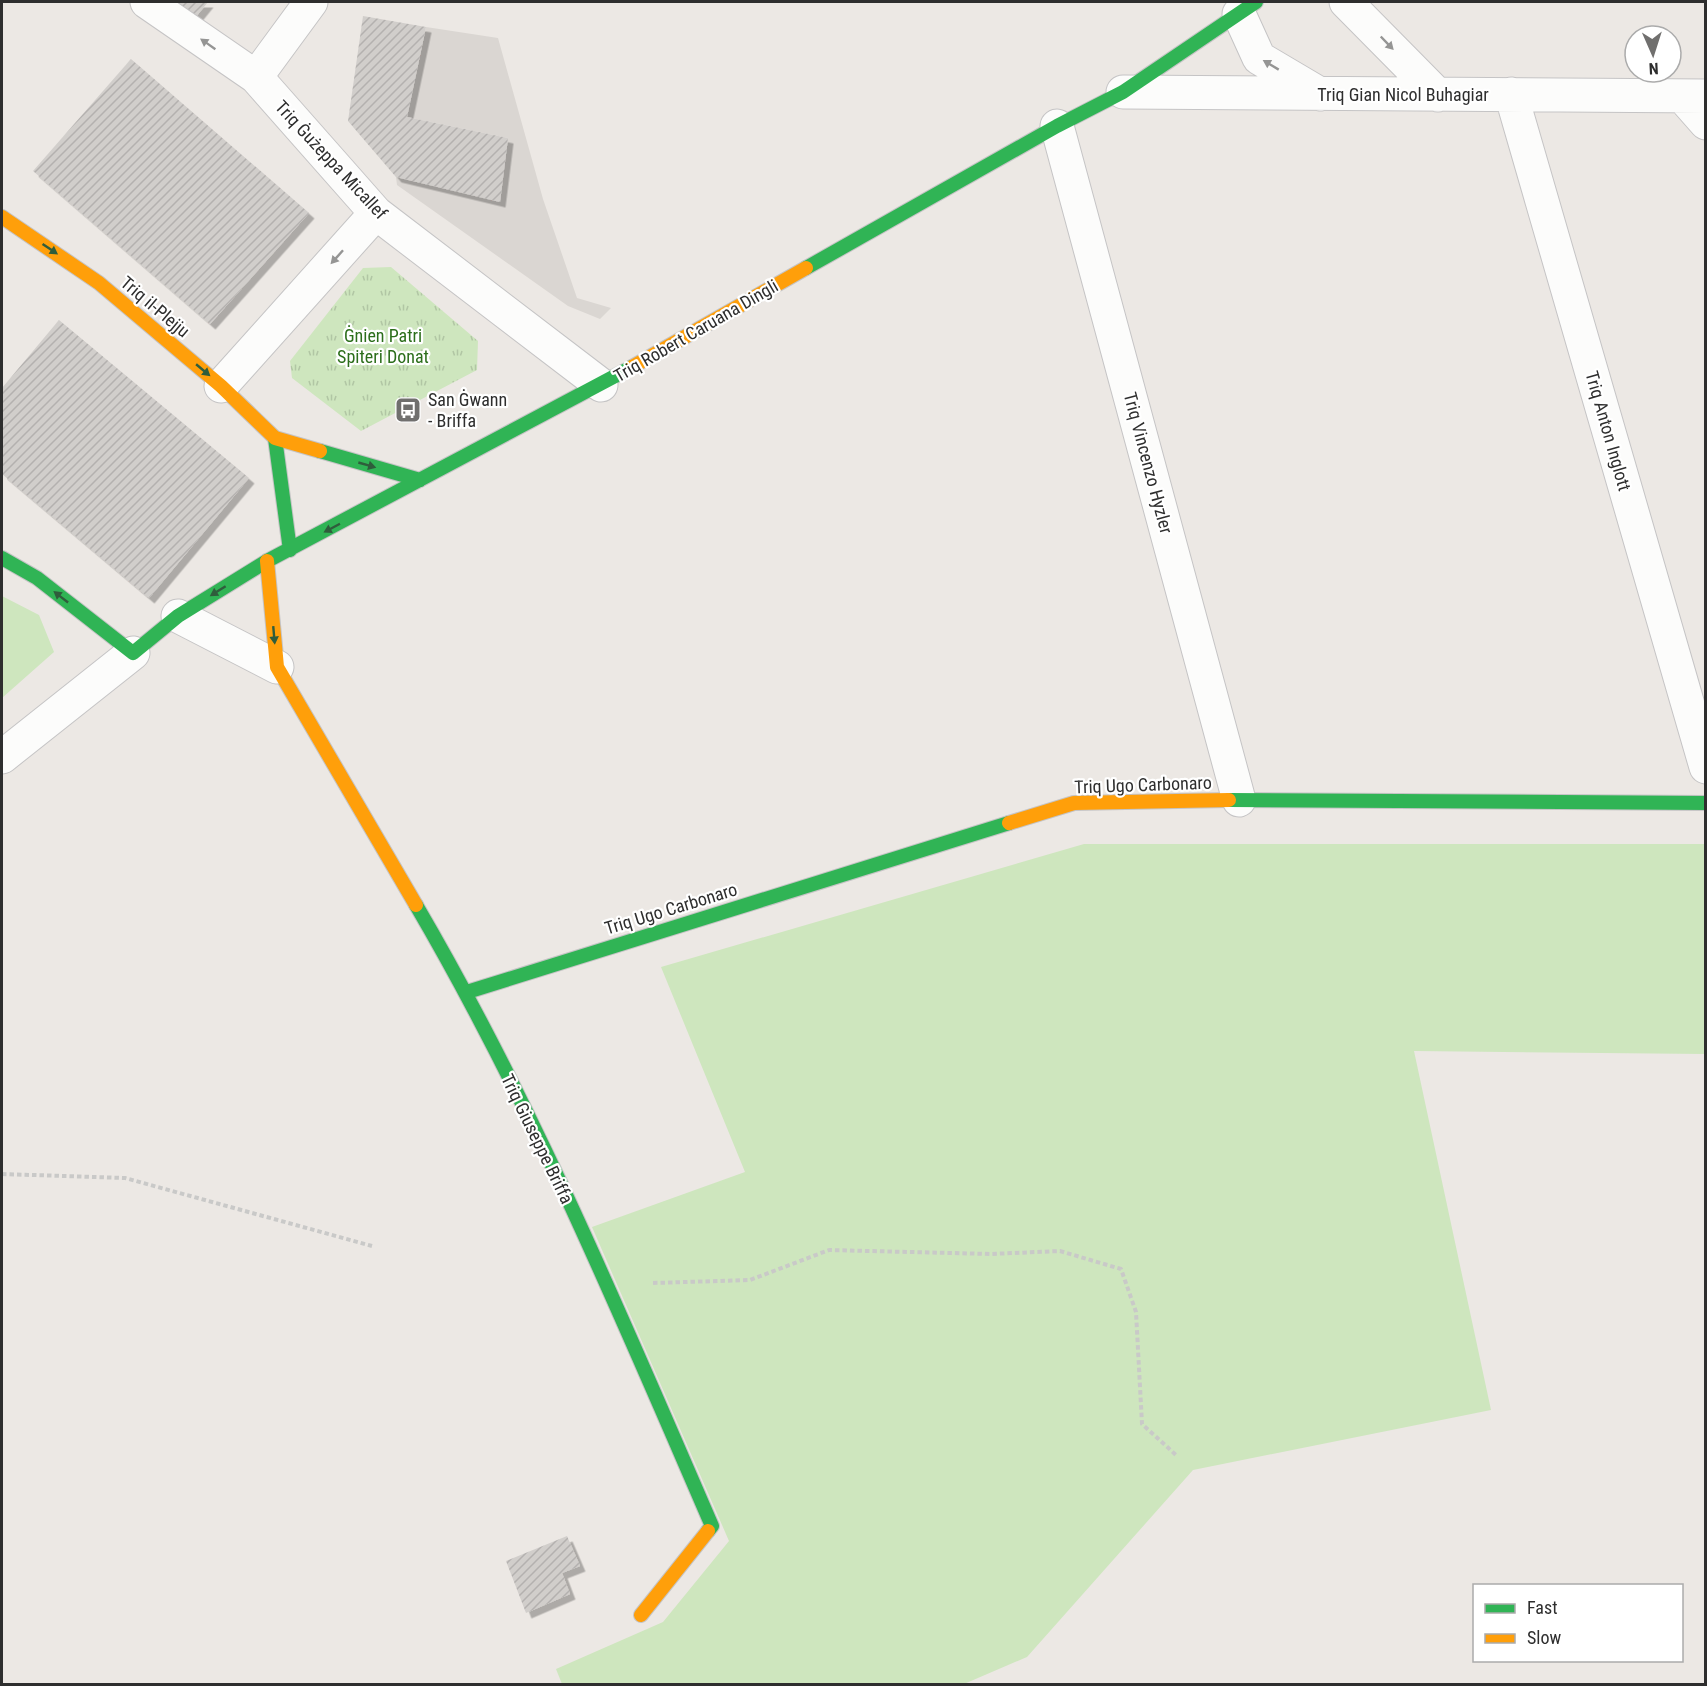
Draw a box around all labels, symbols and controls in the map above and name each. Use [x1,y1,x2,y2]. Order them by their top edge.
north arrow [1623,24,1683,84]
one-way arrow [1380,36,1394,50]
one-way arrow [200,39,216,50]
text: N [1648,59,1659,78]
one-way arrow [1263,60,1279,71]
street label: Triq Gian Nicol Buhagiar [1317,84,1489,105]
street label: Triq Ġużeppa Micallef [271,96,392,224]
one-way arrow [42,244,58,255]
one-way arrow [331,249,344,264]
street label: Triq il-Plejju [117,272,194,342]
street label: Triq Robert Caruana Dingli [610,275,782,386]
park label: Ġnien Patri Spiteri Donat [337,325,429,367]
one-way arrow [195,364,211,377]
street label: Triq Anton Inglott [1581,369,1636,493]
place label: San Ġwann - Briffa [428,389,507,431]
street label: Triq Vincenzo Hyzler [1120,390,1178,536]
bus stop icon: San Ġwann - Briffa [393,395,423,425]
one-way arrow [358,461,376,470]
one-way arrow [323,523,340,533]
one-way arrow [209,586,226,597]
one-way arrow [54,592,69,604]
one-way arrow [269,625,279,644]
street label: Triq Ugo Carbonaro [1074,772,1212,797]
street label: Triq Ugo Carbonaro [602,878,740,939]
street label: Triq Giuseppe Briffa [497,1071,578,1207]
legend [1473,1584,1683,1662]
text: Fast [1527,1597,1558,1618]
text: Slow [1527,1627,1562,1648]

